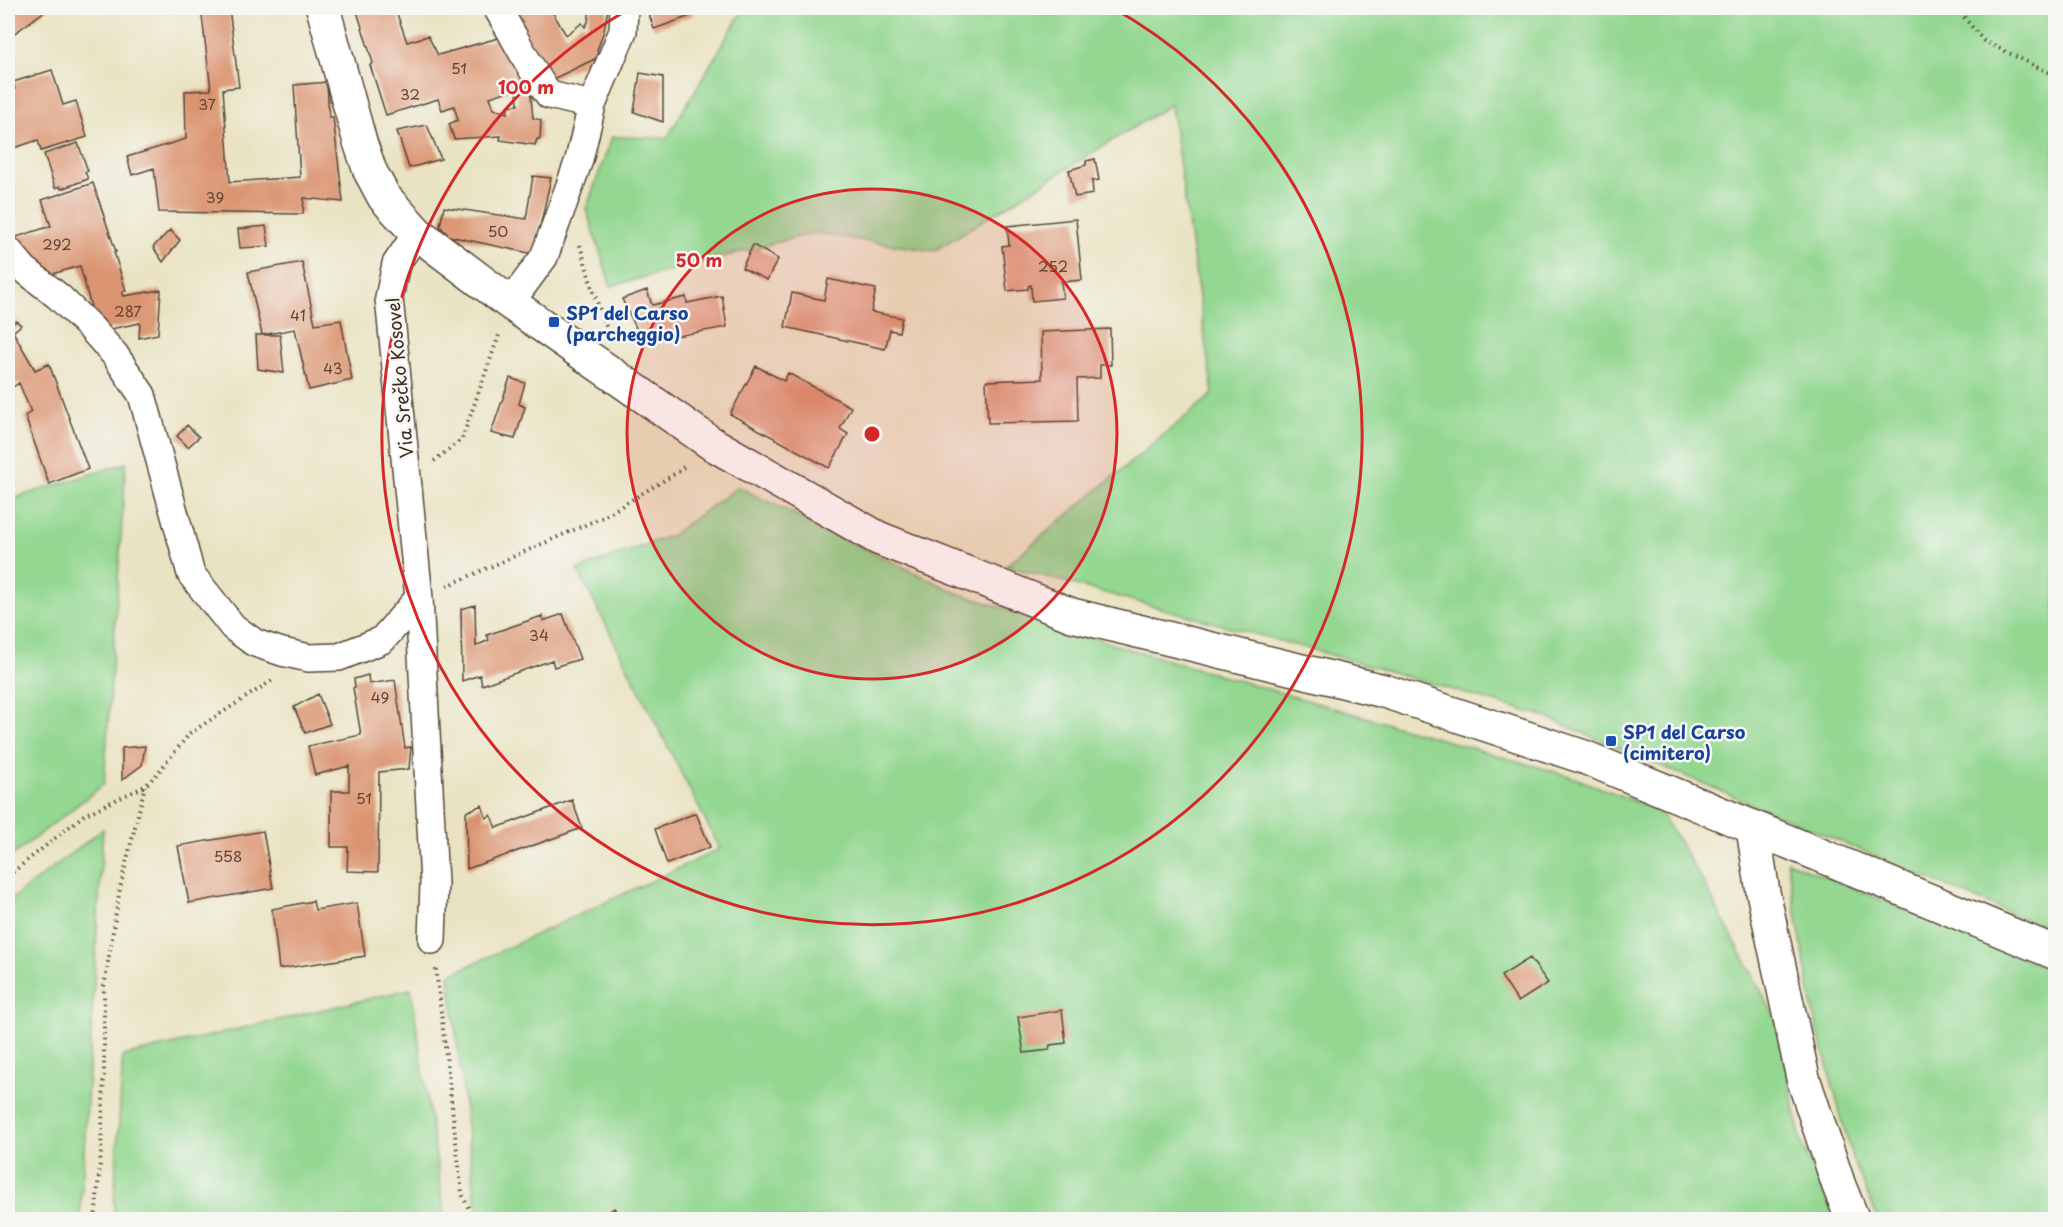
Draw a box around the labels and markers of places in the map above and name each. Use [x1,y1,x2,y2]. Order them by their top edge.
place label: SP1 del Carso (parcheggio) [566,299,689,347]
marker: SP1 del Carso (parcheggio) [547,315,561,329]
centre of rings [862,424,882,444]
place label: SP1 del Carso (cimitero) [1623,718,1746,766]
marker: SP1 del Carso (cimitero) [1604,734,1618,748]

